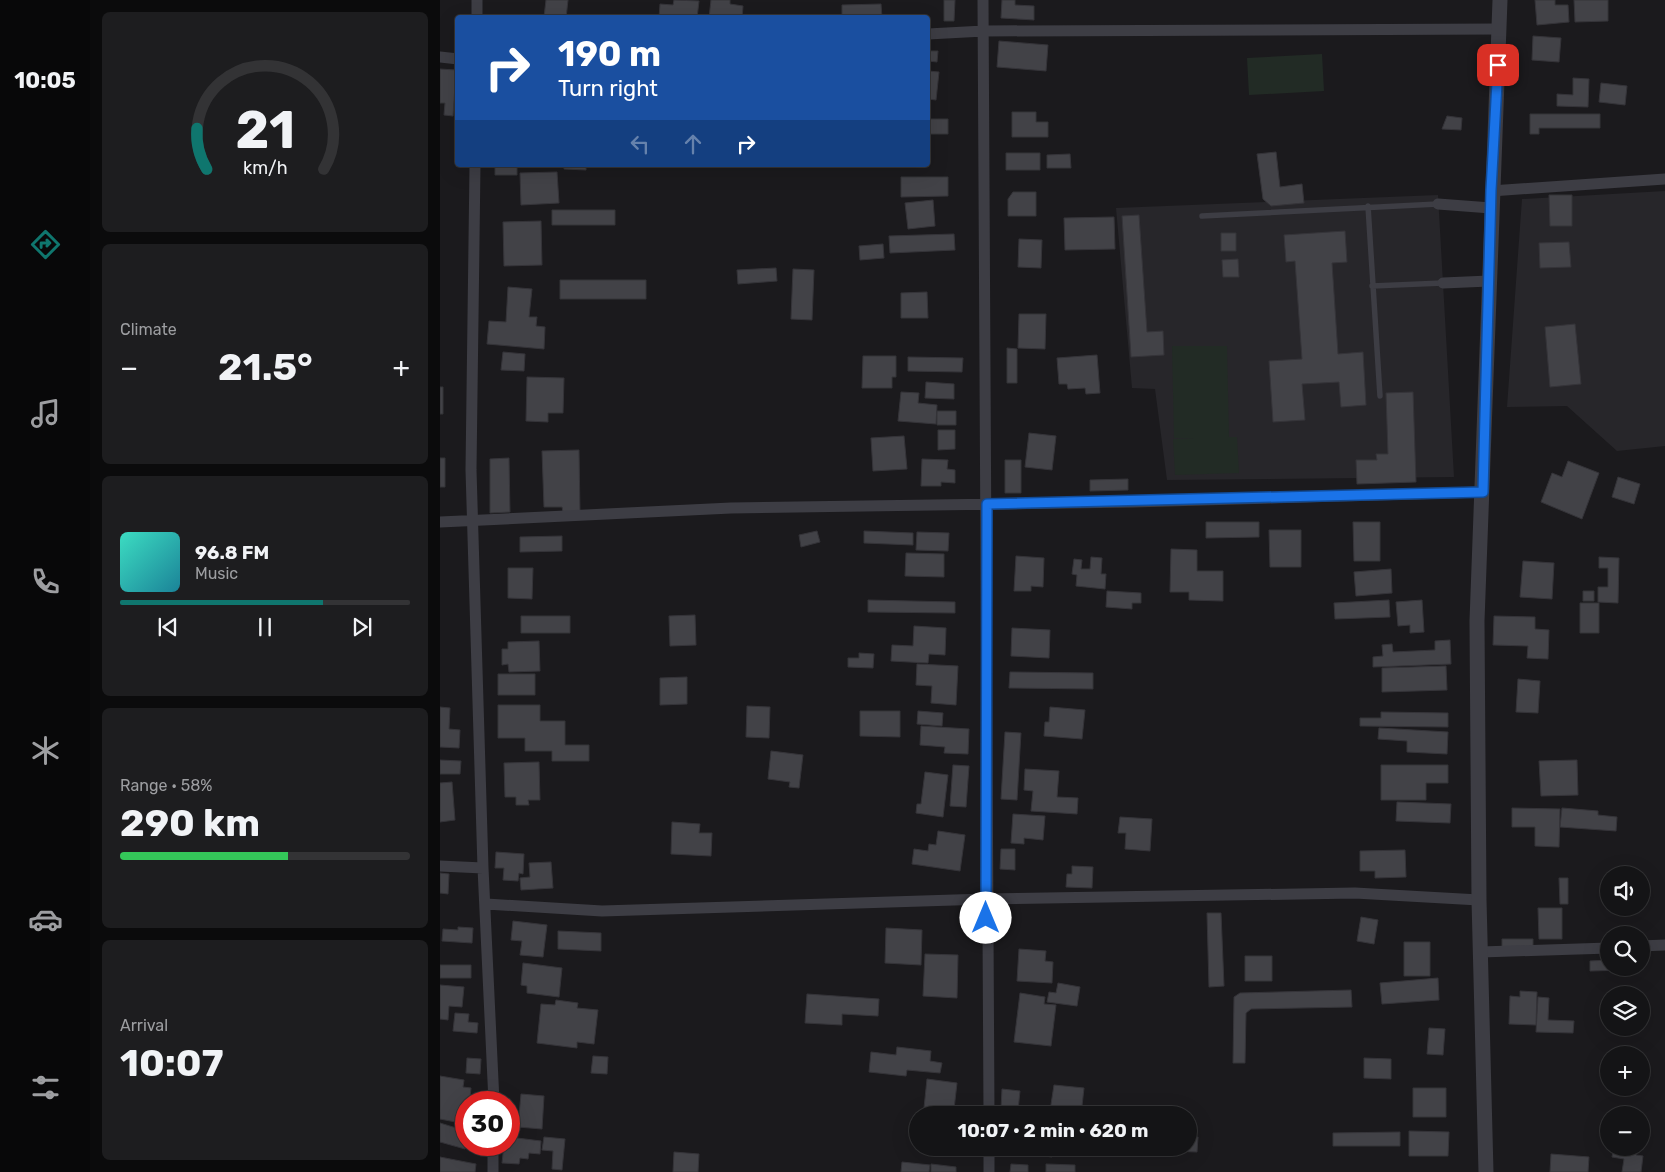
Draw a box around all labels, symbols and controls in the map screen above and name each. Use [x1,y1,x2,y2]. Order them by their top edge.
text: 190 m [558,33,661,75]
icon: right [475,35,540,100]
pin [1477,44,1519,86]
icon: arrive [1484,51,1512,79]
text: 10:05 [14,67,76,94]
text: Turn right [558,75,658,102]
text: 21 [235,99,295,161]
icon: left [626,130,654,158]
icon: ahead [679,130,707,158]
icon: right [732,130,760,158]
text: km/h [243,157,287,178]
icon: directions [28,227,63,262]
text: Climate [120,320,177,339]
text: 21.5° [218,344,313,390]
text: − [120,351,138,384]
text: + [393,351,410,384]
icon: music [28,396,63,431]
text: 96.8 FM [195,541,269,564]
icon: phone [28,564,63,599]
text: Music [195,564,238,583]
icon: previous [154,613,182,641]
icon: pause [251,613,279,641]
icon: next [348,613,376,641]
icon: climate [28,733,63,768]
text: Range · 58% [120,776,213,795]
text: 290 km [120,800,260,846]
map controls [1600,866,1650,1156]
button: sound [1600,866,1650,916]
position arrow [959,891,1011,943]
icon: car [28,902,63,937]
button: search [1600,926,1650,976]
button: layers [1600,986,1650,1036]
text: Arrival [120,1016,168,1035]
text: 10:07 [120,1040,223,1086]
button: + [1600,1046,1650,1096]
icon: filters [28,1070,63,1105]
speed limit sign: 30 [455,1091,520,1156]
button: − [1600,1106,1650,1156]
text: 10:07 · 2 min · 620 m [958,1119,1149,1142]

